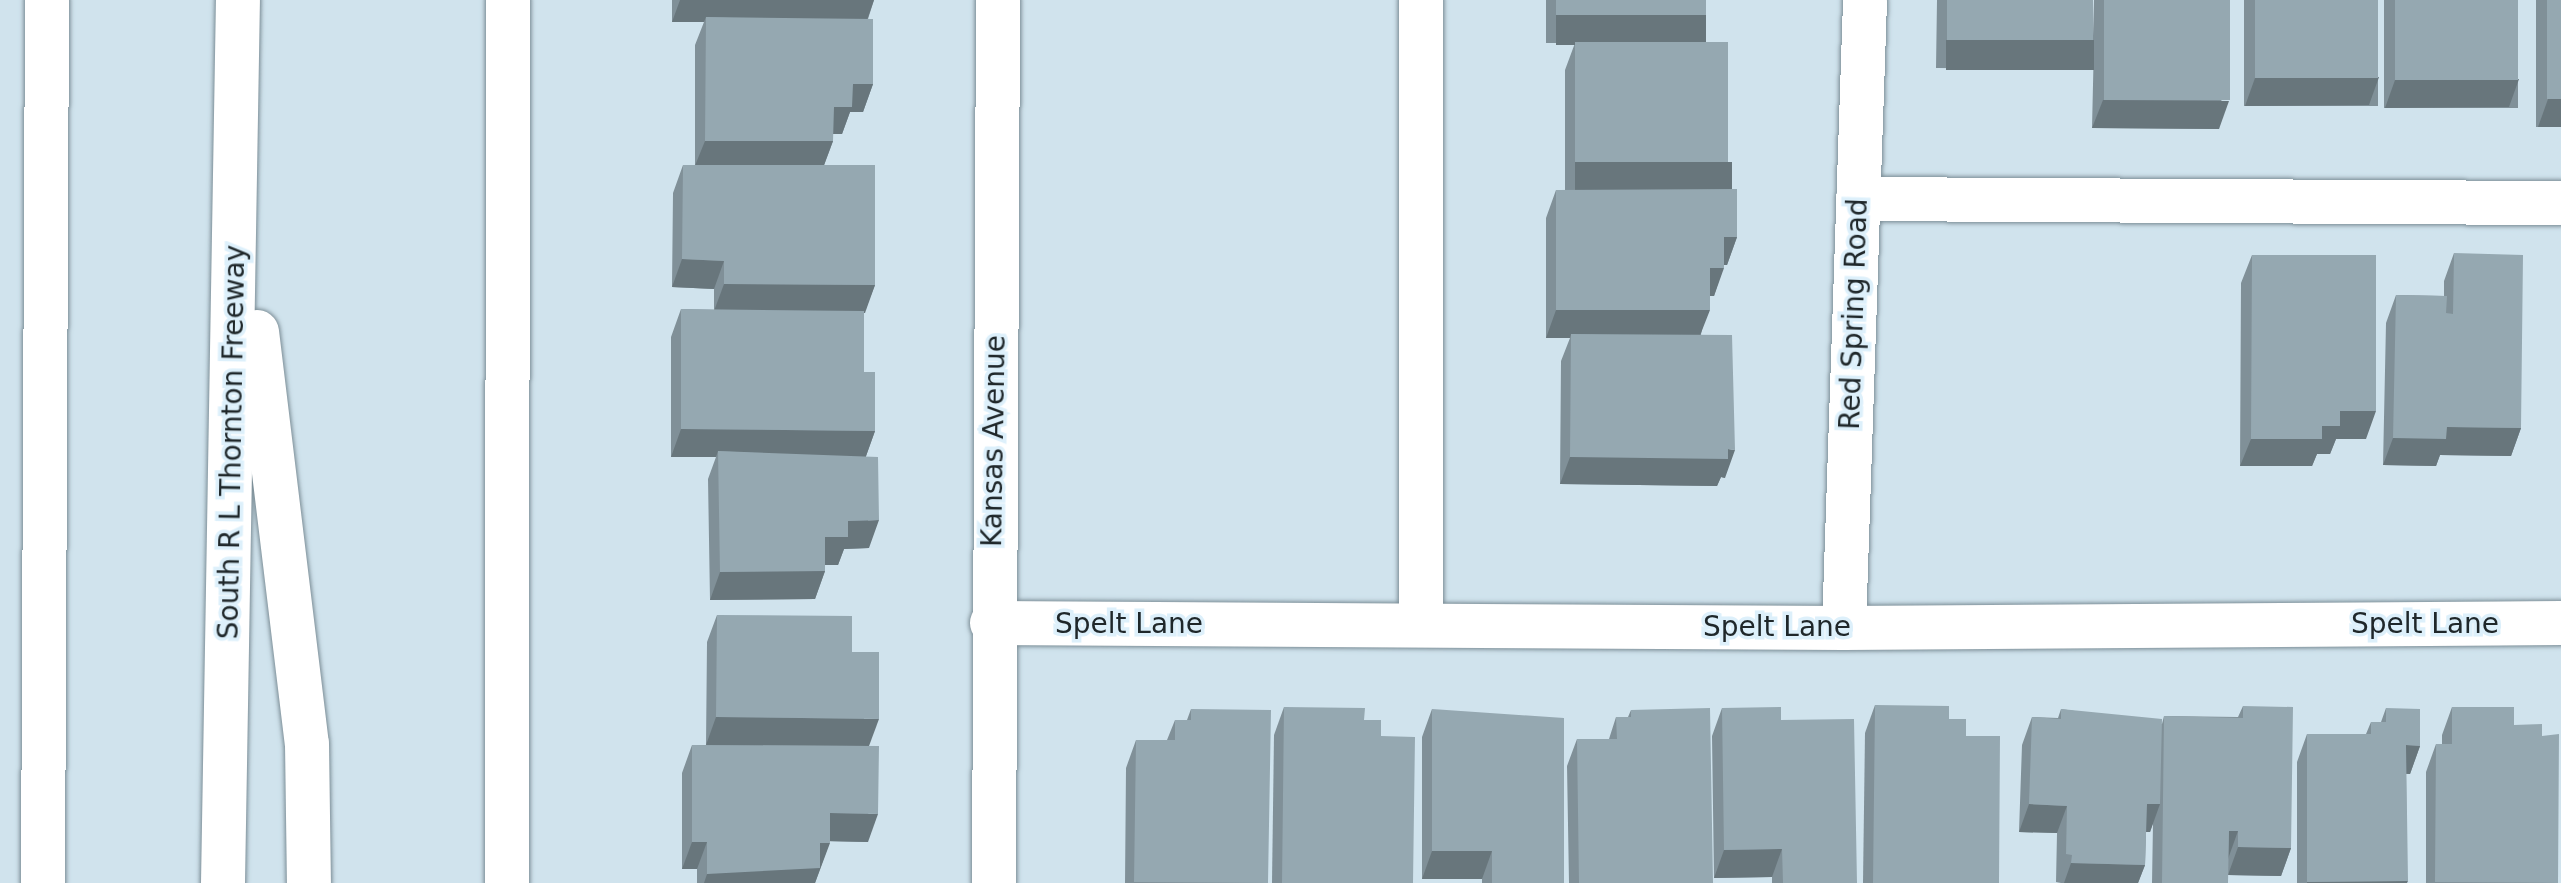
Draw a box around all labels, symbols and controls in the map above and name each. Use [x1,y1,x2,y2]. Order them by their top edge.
street label: Red Spring Road [1833,198,1875,430]
street label: South R L Thornton Freeway [212,244,252,640]
street label: Kansas Avenue [975,335,1013,547]
street label: Spelt Lane [1055,607,1203,641]
street label: Spelt Lane [2351,607,2499,641]
street label: Spelt Lane [1703,610,1851,644]

